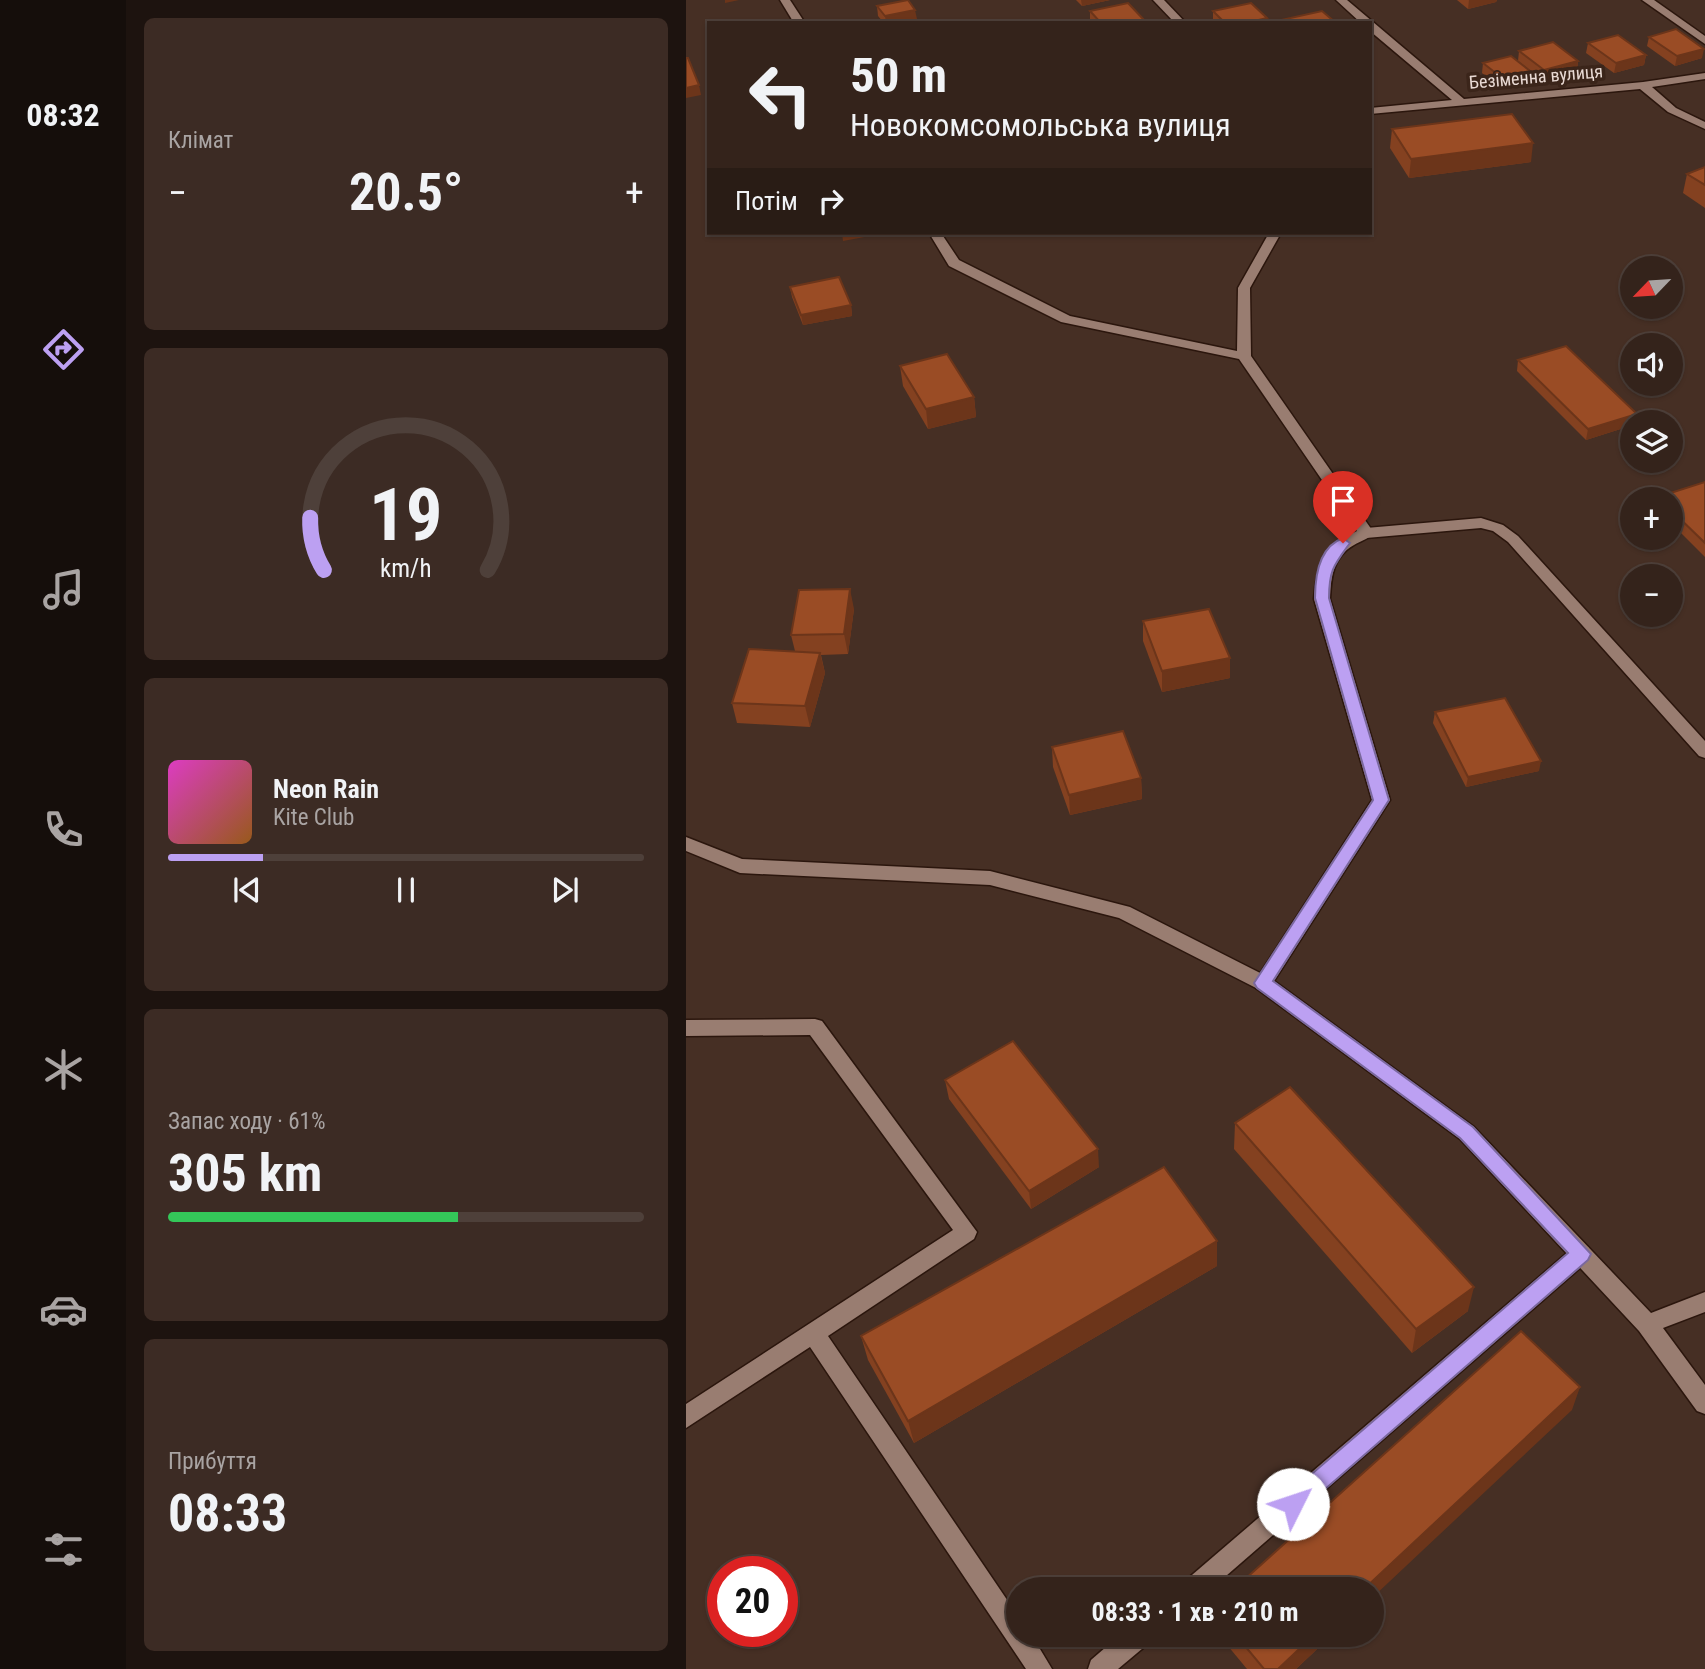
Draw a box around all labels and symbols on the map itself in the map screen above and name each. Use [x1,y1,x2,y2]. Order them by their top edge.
street label: Безіменна вулиця [1468,60,1604,93]
north arrow [1620,256,1684,318]
pin [1313,471,1373,543]
position arrow [1256,1467,1330,1541]
speed limit sign: 20 [707,1556,798,1647]

